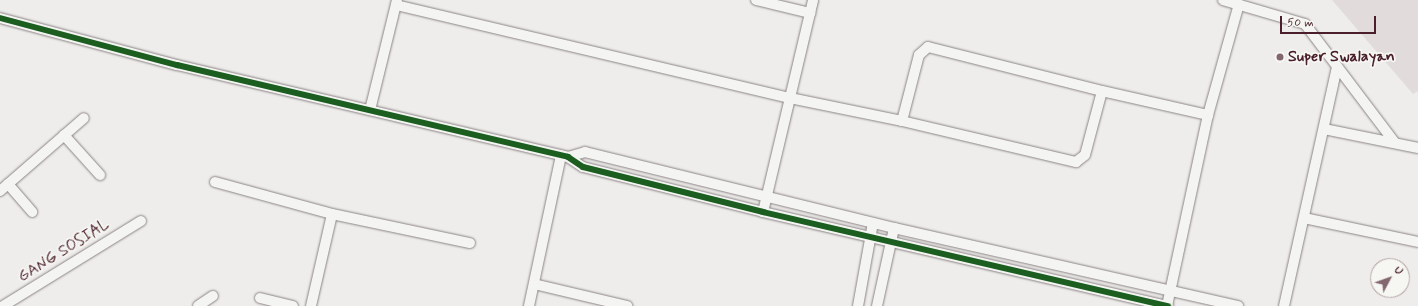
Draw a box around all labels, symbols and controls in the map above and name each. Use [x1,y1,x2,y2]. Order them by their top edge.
scale bar [1282,8,1378,34]
text: 50 m [1287,15,1314,31]
place label: Super Swalayan [1288,47,1395,67]
marker: Super Swalayan [1275,52,1285,62]
street label: GANG SOSIAL [15,215,113,287]
north arrow [1370,258,1410,298]
text: U [1391,263,1406,278]

